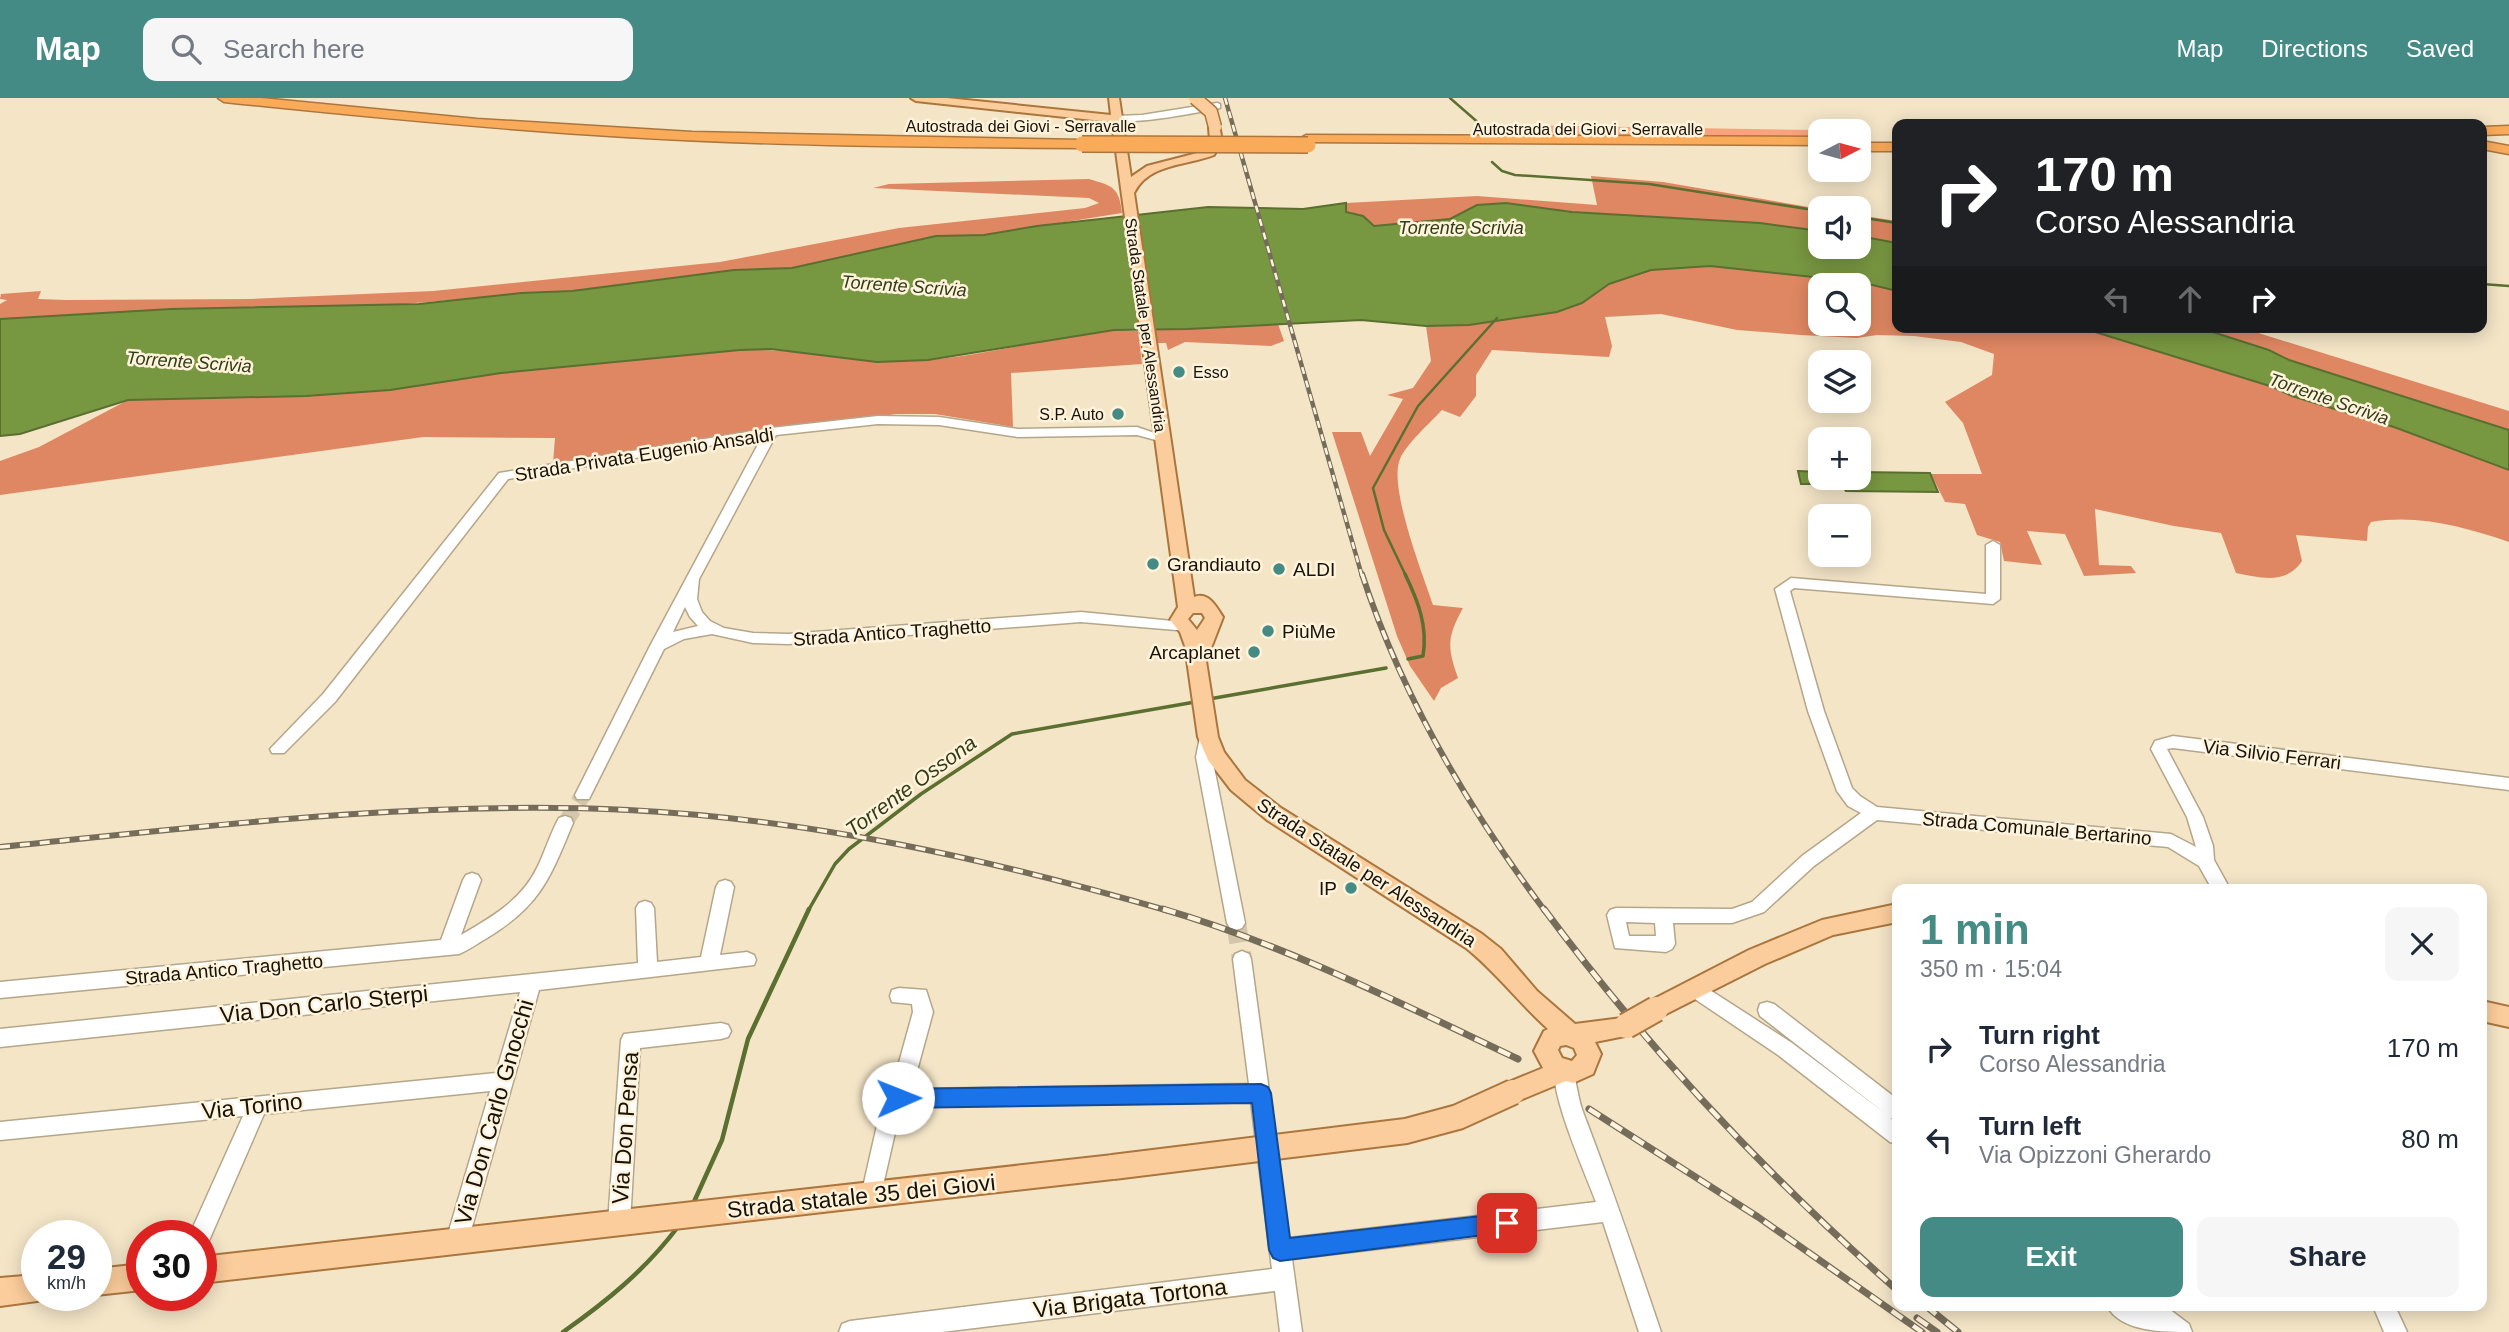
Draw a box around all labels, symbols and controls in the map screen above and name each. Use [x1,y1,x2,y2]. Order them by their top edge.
search box [143,18,633,81]
text: Map [35,30,101,67]
icon: search [167,30,205,68]
text: Search here [223,34,365,64]
text: Map [2177,35,2223,62]
text: Directions [2261,35,2368,62]
text: Saved [2406,35,2474,62]
street label: Autostrada dei Giovi - Serravalle [906,118,1136,135]
north arrow [1808,119,1871,182]
map controls [1808,119,1871,567]
street label: Autostrada dei Giovi - Serravalle [1473,121,1703,138]
icon: right [1920,147,2011,238]
text: 170 m [2035,147,2174,201]
button: sound [1808,196,1871,259]
text: Corso Alessandria [2035,204,2295,240]
street label: Strada Statale per Alessandria [1122,217,1169,433]
water label: Torrente Scrivia [1398,218,1524,238]
water label: Torrente Scrivia [841,272,967,300]
button: search [1808,273,1871,336]
icon: left [2098,280,2136,318]
icon: ahead [2171,280,2209,318]
icon: right [2244,280,2282,318]
water label: Torrente Scrivia [126,348,252,376]
button: layers [1808,350,1871,413]
marker: Esso [1171,364,1187,380]
place label: Esso [1193,364,1229,381]
water label: Torrente Scrivia [2266,369,2392,429]
place label: S.P. Auto [1039,406,1104,423]
marker: S.P. Auto [1110,406,1126,422]
street label: Strada Privata Eugenio Ansaldi [513,424,775,485]
button: + [1808,427,1871,490]
button: − [1808,504,1871,567]
place label: Grandiauto [1167,554,1261,575]
marker: Grandiauto [1145,556,1161,572]
place label: ALDI [1293,559,1335,580]
marker: ALDI [1271,561,1287,577]
street label: Strada Antico Traghetto [792,615,992,650]
place label: PiùMe [1282,621,1336,642]
marker: PiùMe [1260,623,1276,639]
place label: Arcaplanet [1149,642,1241,663]
marker: Arcaplanet [1246,644,1262,660]
water label: Torrente Ossona [841,731,980,841]
street label: Via Silvio Ferrari [2202,736,2342,773]
street label: Strada Statale per Alessandria [1253,794,1480,951]
street label: Strada Comunale Bertarino [1921,808,2153,849]
place label: IP [1319,878,1337,899]
marker: IP [1343,880,1359,896]
text: 1 min [1920,906,2030,953]
button: close [2385,907,2459,981]
street label: Strada Antico Traghetto [124,950,324,989]
text: 350 m · 15:04 [1920,956,2062,982]
street label: Via Don Carlo Sterpi [219,980,429,1028]
street label: Via Don Carlo Gnocchi [449,996,539,1228]
text: Turn right [1979,1020,2100,1050]
icon: right [1920,1030,1958,1068]
text: 170 m [2387,1033,2459,1063]
street label: Via Don Pensa [607,1051,643,1205]
text: Corso Alessandria [1979,1051,2166,1077]
position arrow [861,1061,935,1135]
street label: Via Torino [200,1088,304,1124]
text: Turn left [1979,1111,2081,1141]
icon: left [1920,1121,1958,1159]
text: 80 m [2401,1124,2459,1154]
text: Via Opizzoni Gherardo [1979,1142,2211,1168]
street label: Strada statale 35 dei Giovi [725,1169,997,1223]
pin [1477,1193,1537,1253]
icon: arrive [1488,1204,1526,1242]
button: Exit [1920,1217,2183,1297]
button: Share [2197,1217,2459,1297]
speed limit sign: 30 [126,1220,217,1311]
text: 29 [47,1237,86,1276]
text: km/h [47,1273,86,1293]
street label: Via Brigata Tortona [1032,1273,1228,1323]

